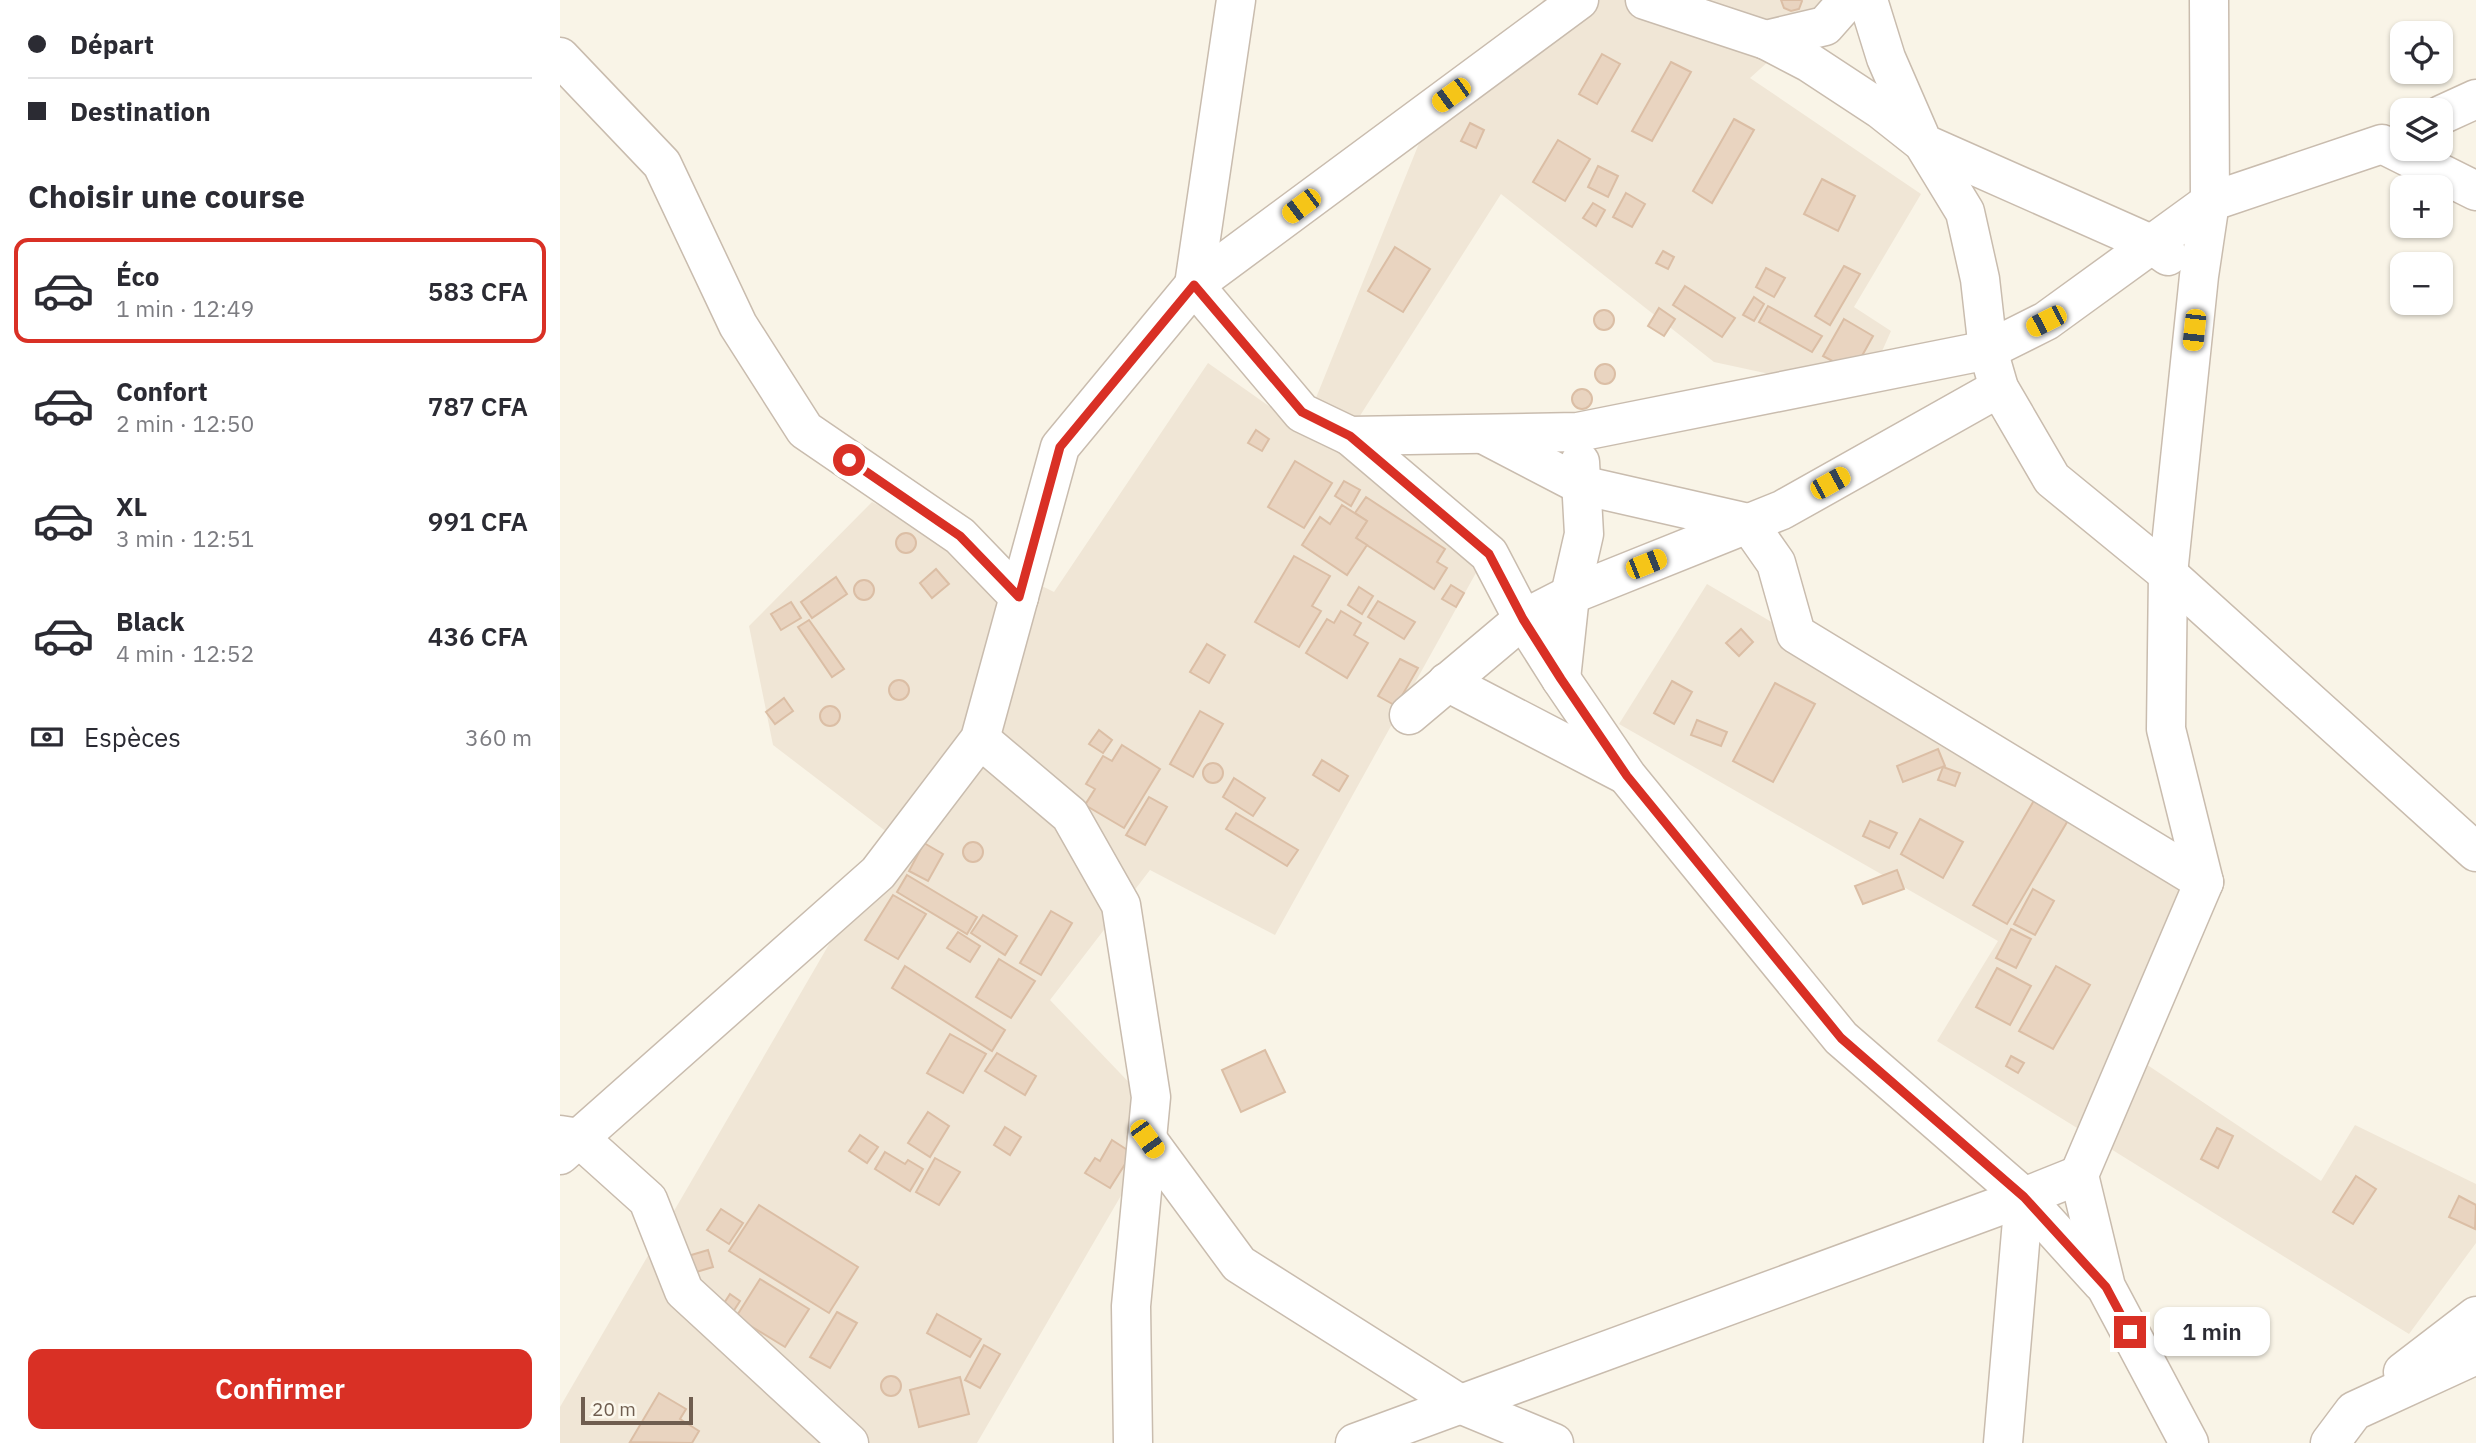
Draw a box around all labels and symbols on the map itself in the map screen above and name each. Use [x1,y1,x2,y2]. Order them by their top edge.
car [1428,74,1475,116]
car [1278,185,1325,227]
car [2023,302,2070,340]
car [2182,308,2207,352]
route start [833,444,865,476]
car [1807,464,1854,502]
car [1623,546,1670,582]
car [1127,1116,1168,1162]
callout: 1 min [2154,1308,2270,1356]
route end [2114,1316,2146,1348]
scale bar [581,1394,693,1426]

